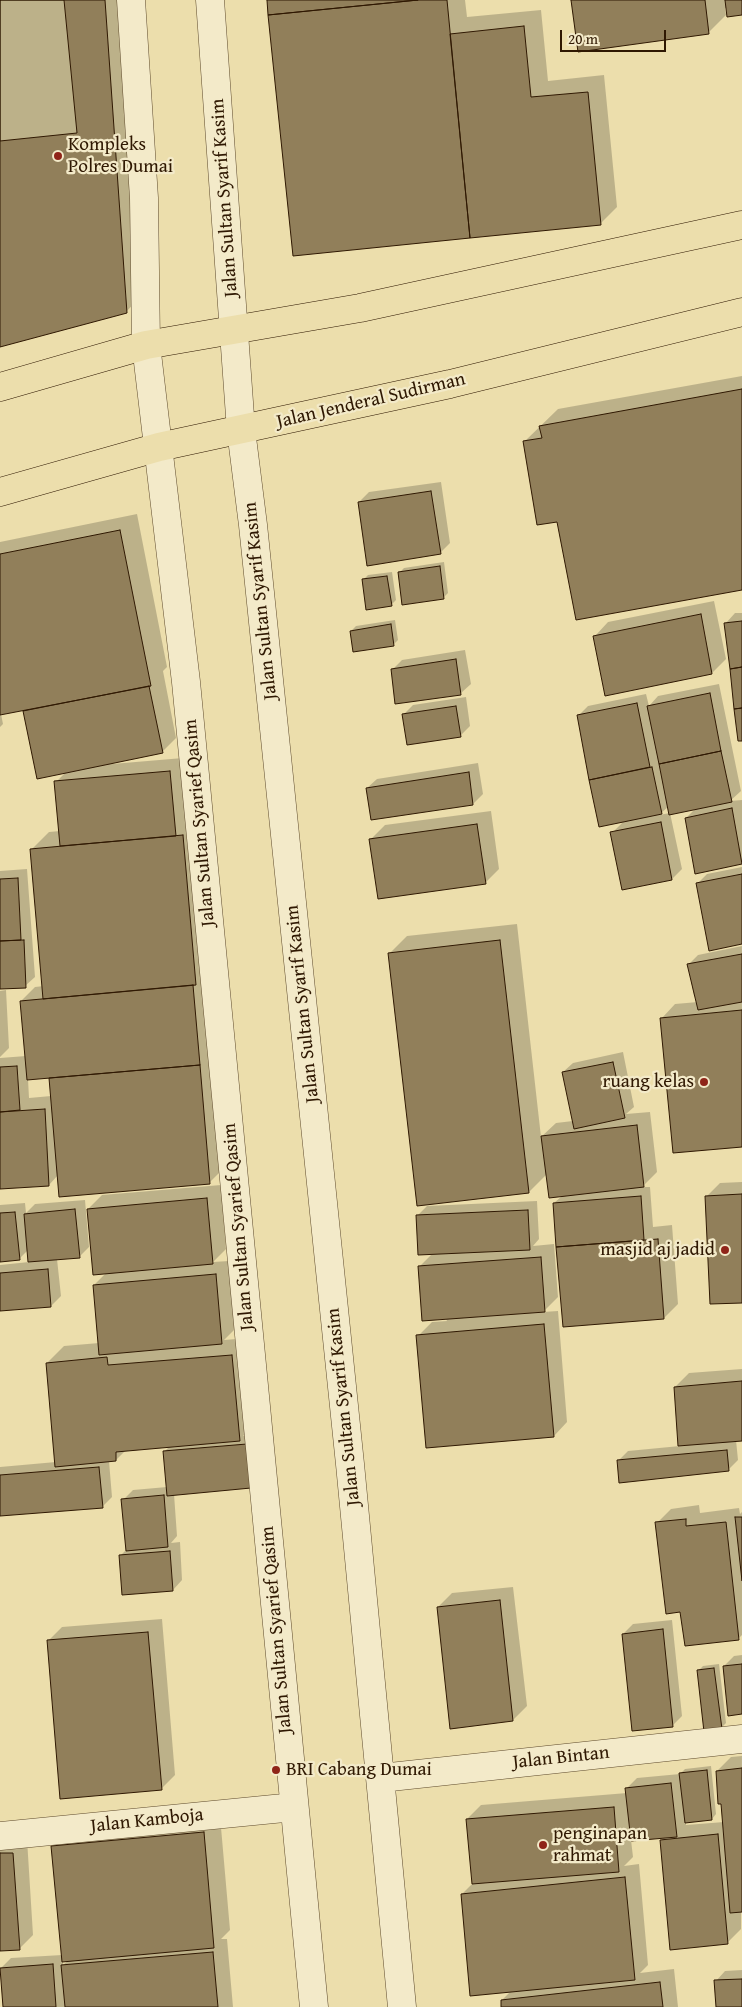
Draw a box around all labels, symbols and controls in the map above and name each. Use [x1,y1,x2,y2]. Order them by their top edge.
scale bar [562,20,668,52]
text: 20 m [568,28,598,49]
street label: Jalan Sultan Syarif Kasim [207,98,243,298]
place label: Kompleks Polres Dumai [68,134,173,178]
marker: Kompleks Polres Dumai [52,150,64,162]
street label: Jalan Jenderal Sudirman [274,368,468,434]
street label: Jalan Sultan Syarif Kasim [239,501,283,701]
street label: Jalan Sultan Syarief Qasim [180,718,220,928]
street label: Jalan Sultan Syarif Kasim [281,904,325,1104]
place label: ruang kelas [603,1071,694,1093]
marker: ruang kelas [698,1076,710,1088]
street label: Jalan Sultan Syarief Qasim [219,1122,259,1332]
place label: masjid aj jadid [600,1239,715,1261]
marker: masjid aj jadid [719,1244,731,1256]
street label: Jalan Sultan Syarif Kasim [322,1307,366,1507]
street label: Jalan Sultan Syarief Qasim [257,1525,297,1735]
street label: Jalan Bintan [511,1742,611,1774]
place label: BRI Cabang Dumai [286,1759,432,1781]
marker: BRI Cabang Dumai [270,1764,282,1776]
street label: Jalan Kamboja [89,1804,205,1838]
place label: penginapan rahmat [553,1823,647,1867]
marker: penginapan rahmat [537,1839,549,1851]

